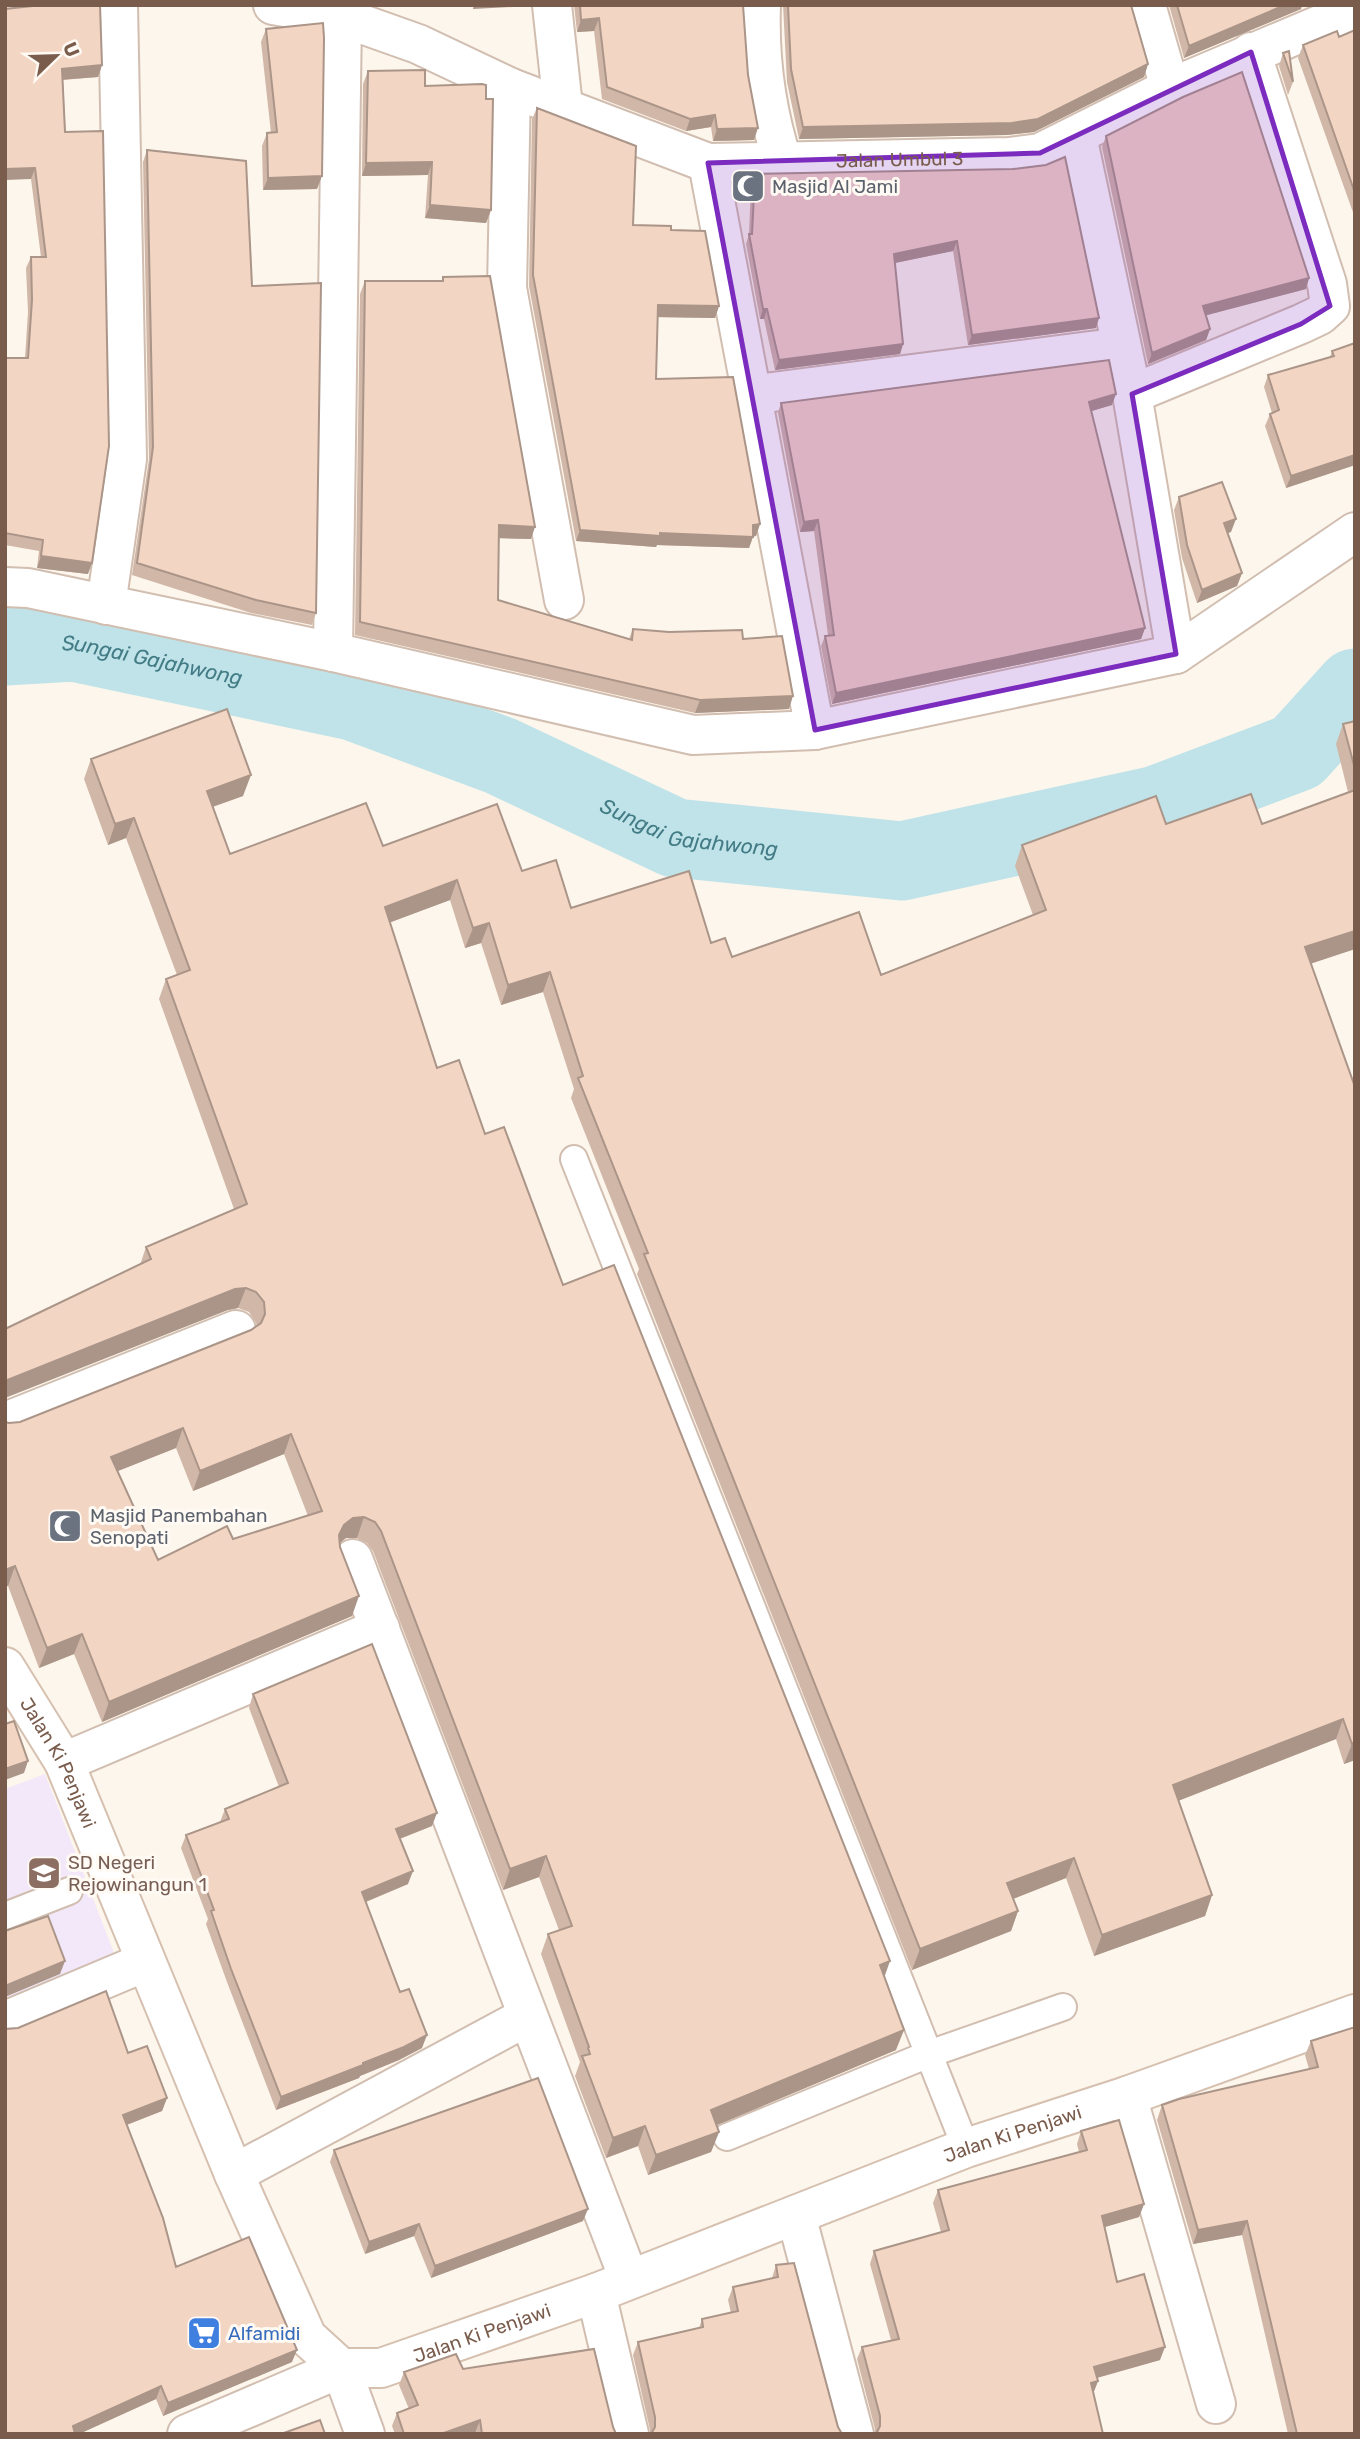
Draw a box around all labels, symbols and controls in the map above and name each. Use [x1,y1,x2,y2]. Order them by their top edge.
north arrow [21,21,91,91]
text: U [58,39,84,60]
street label: Jalan Umbul 3 [836,146,964,172]
mosque icon: Masjid Al Jami [729,167,767,205]
place label: Masjid Al Jami [772,175,898,198]
water label: Sungai Gajahwong [61,629,245,690]
water label: Sungai Gajahwong [597,792,779,861]
place label: Masjid Panembahan Senopati [90,1504,268,1549]
mosque icon: Masjid Panembahan Senopati [46,1507,84,1545]
street label: Jalan Ki Penjawi [15,1693,101,1831]
place label: SD Negeri Rejowinangun 1 [68,1851,207,1896]
school or university icon: SD Negeri Rejowinangun 1 [25,1854,63,1892]
street label: Jalan Ki Penjawi [940,2100,1084,2167]
street label: Jalan Ki Penjawi [410,2298,554,2367]
supermarket icon: Alfamidi [185,2314,223,2352]
place label: Alfamidi [228,2322,300,2345]

